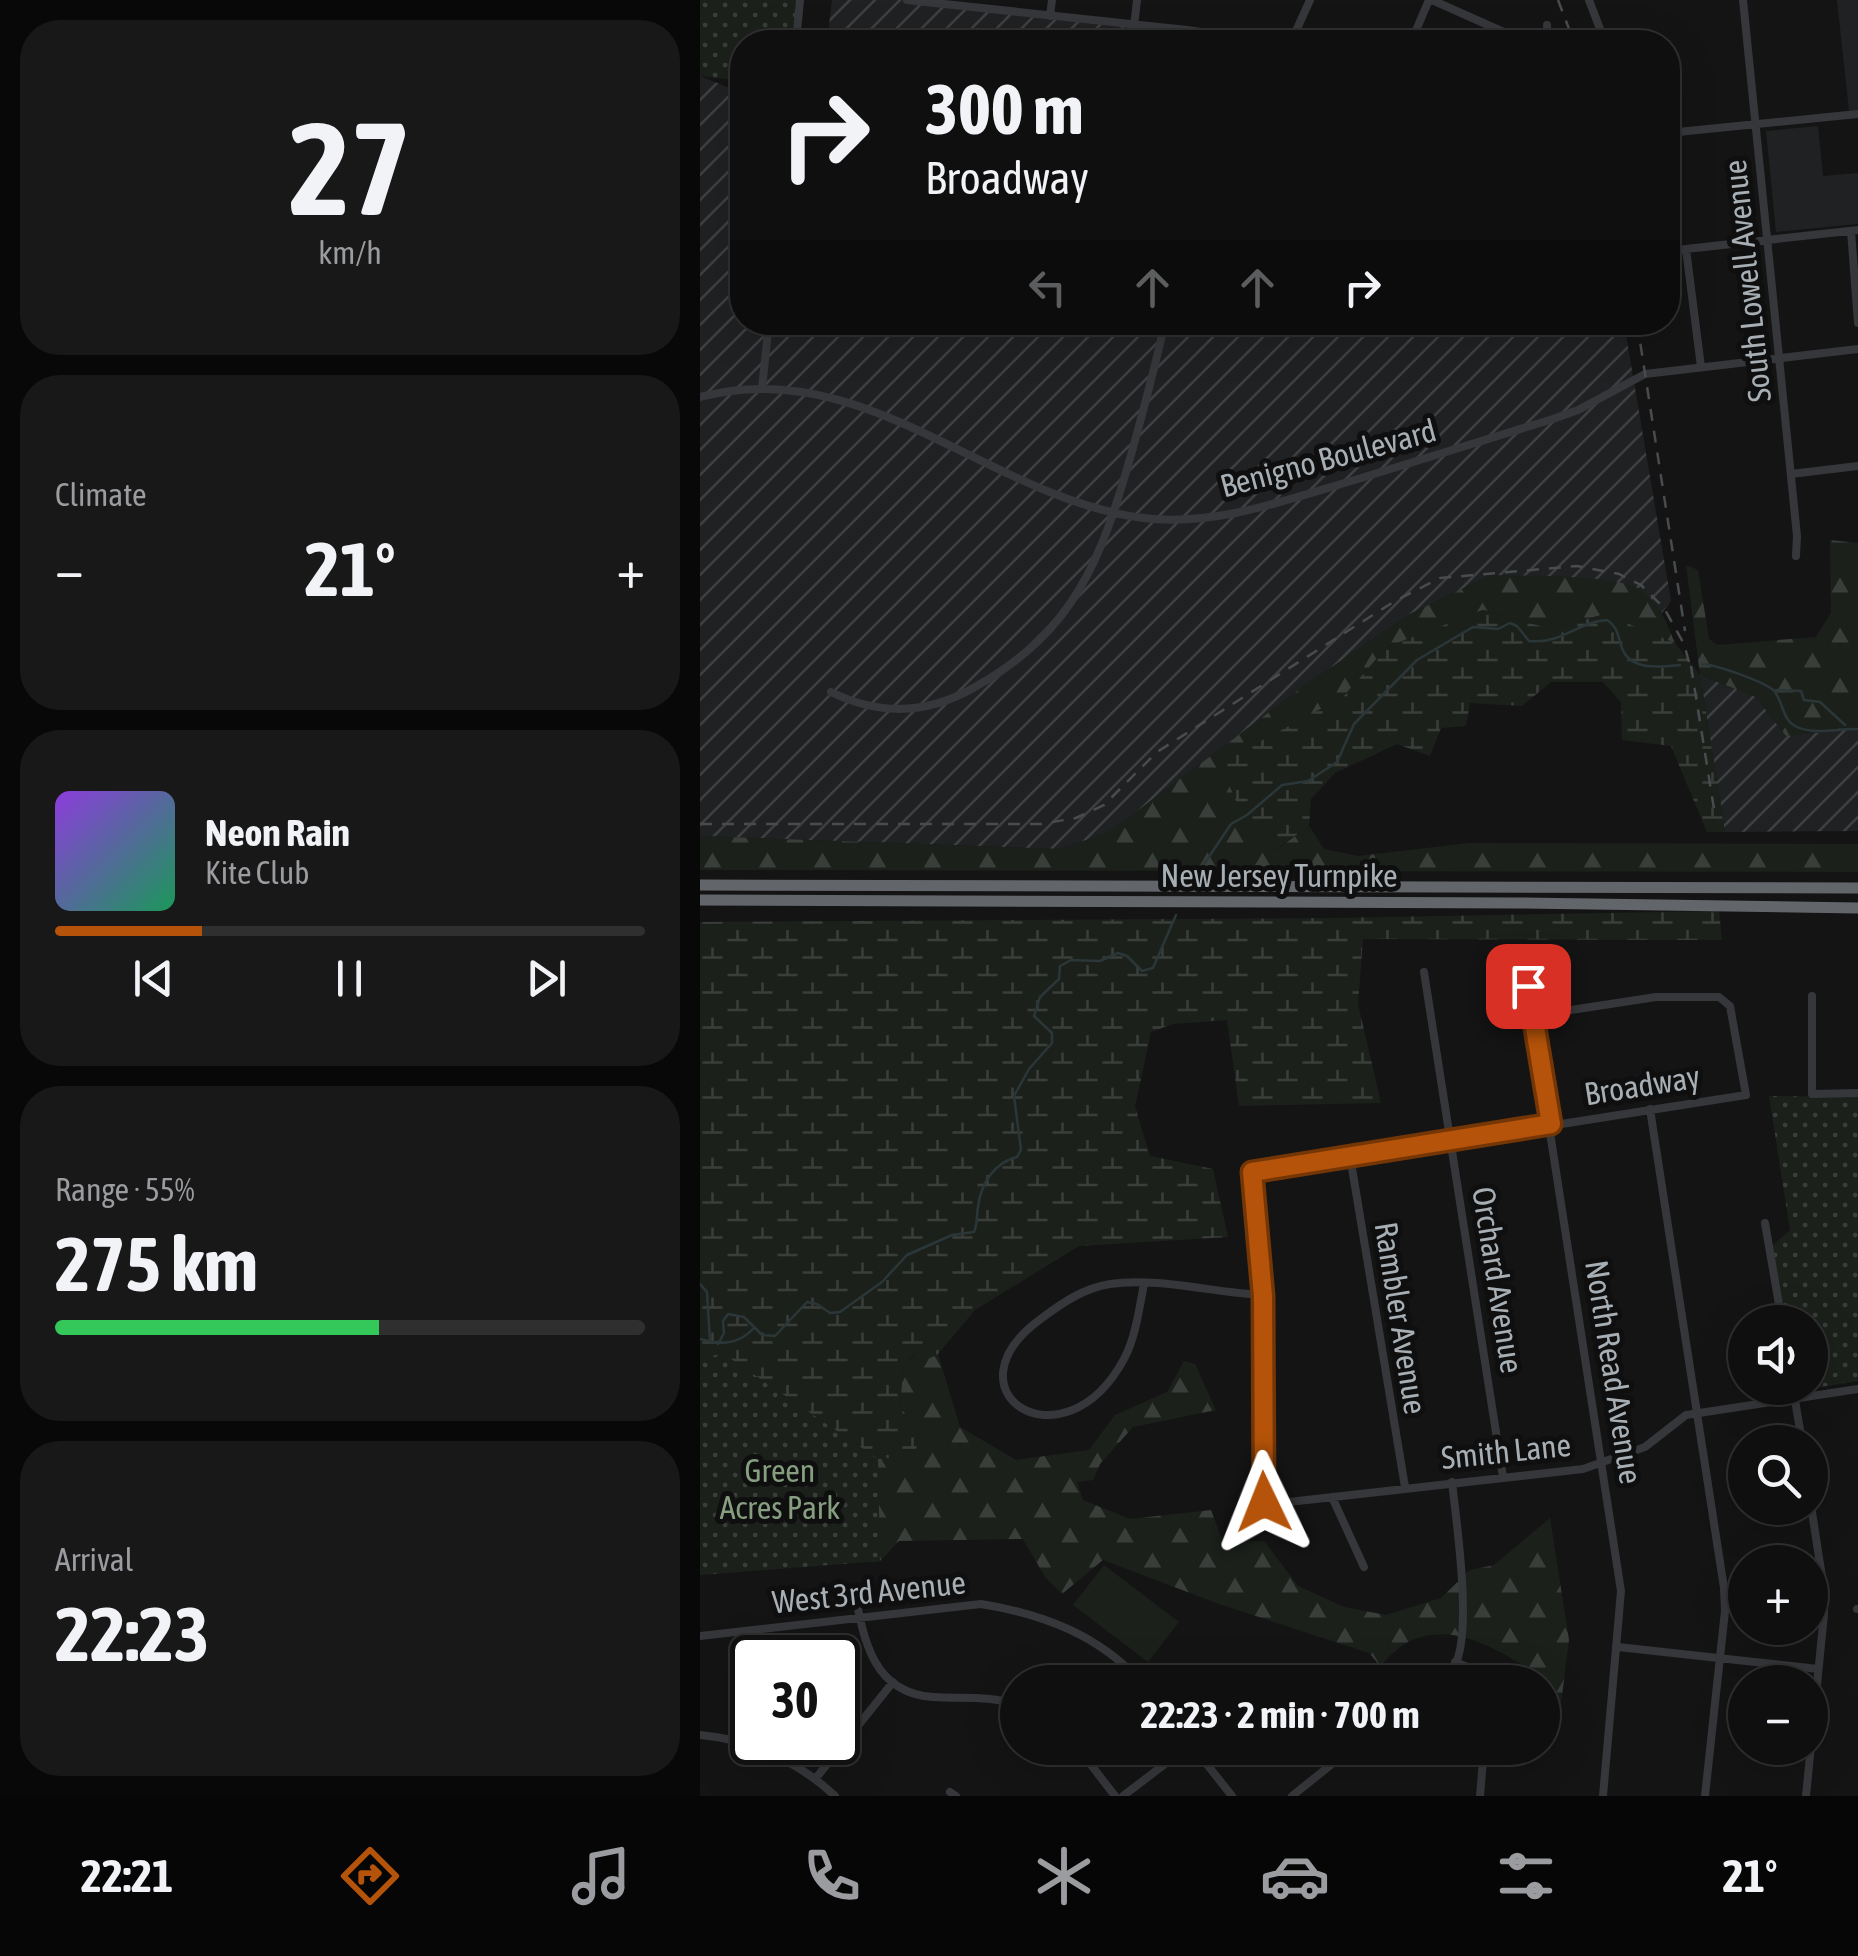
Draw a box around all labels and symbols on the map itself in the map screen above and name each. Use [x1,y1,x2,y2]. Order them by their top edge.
street label: South Lowell Avenue [1716,158,1778,404]
street label: Benigno Boulevard [1216,411,1440,505]
street label: New Jersey Turnpike [1160,857,1398,894]
pin [1486,944,1571,1029]
street label: Broadway [1582,1058,1702,1112]
street label: Orchard Avenue [1465,1184,1531,1376]
street label: Rambler Avenue [1368,1219,1434,1417]
street label: North Read Avenue [1578,1258,1650,1486]
street label: Smith Lane [1439,1426,1573,1476]
position arrow [1212,1450,1316,1554]
park label: Green Acres Park [720,1452,840,1526]
street label: West 3rd Avenue [770,1563,968,1621]
speed limit sign: 30 [730,1635,860,1765]

